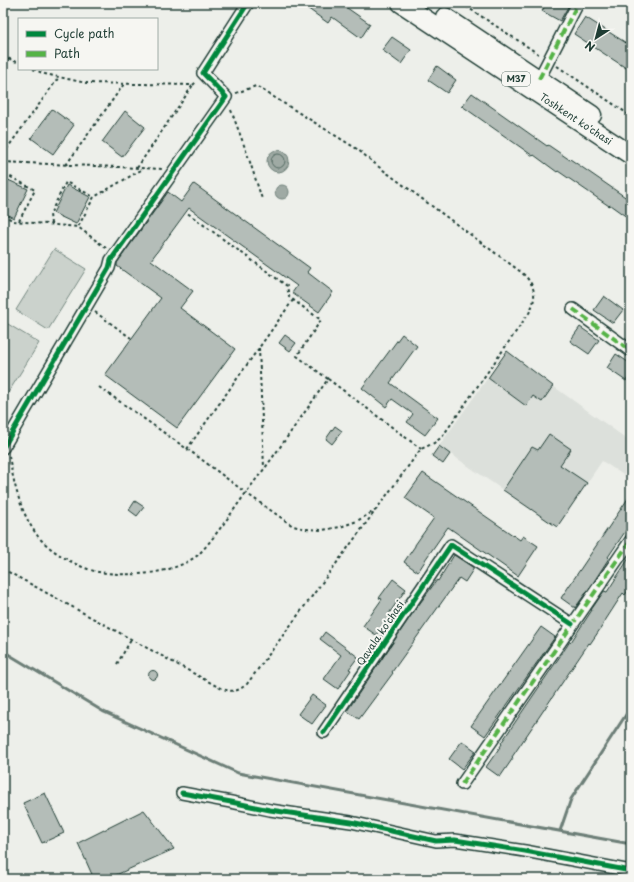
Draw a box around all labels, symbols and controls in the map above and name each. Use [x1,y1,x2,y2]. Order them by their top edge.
legend [18,18,158,70]
north arrow [576,18,616,58]
text: Cycle path [54,24,115,42]
text: N [581,37,598,56]
text: Path [54,44,80,62]
road number: M37 [502,72,530,86]
street label: Toshkent ko'chasi [537,89,616,148]
street label: Qavala ko'chasi [352,597,407,668]

